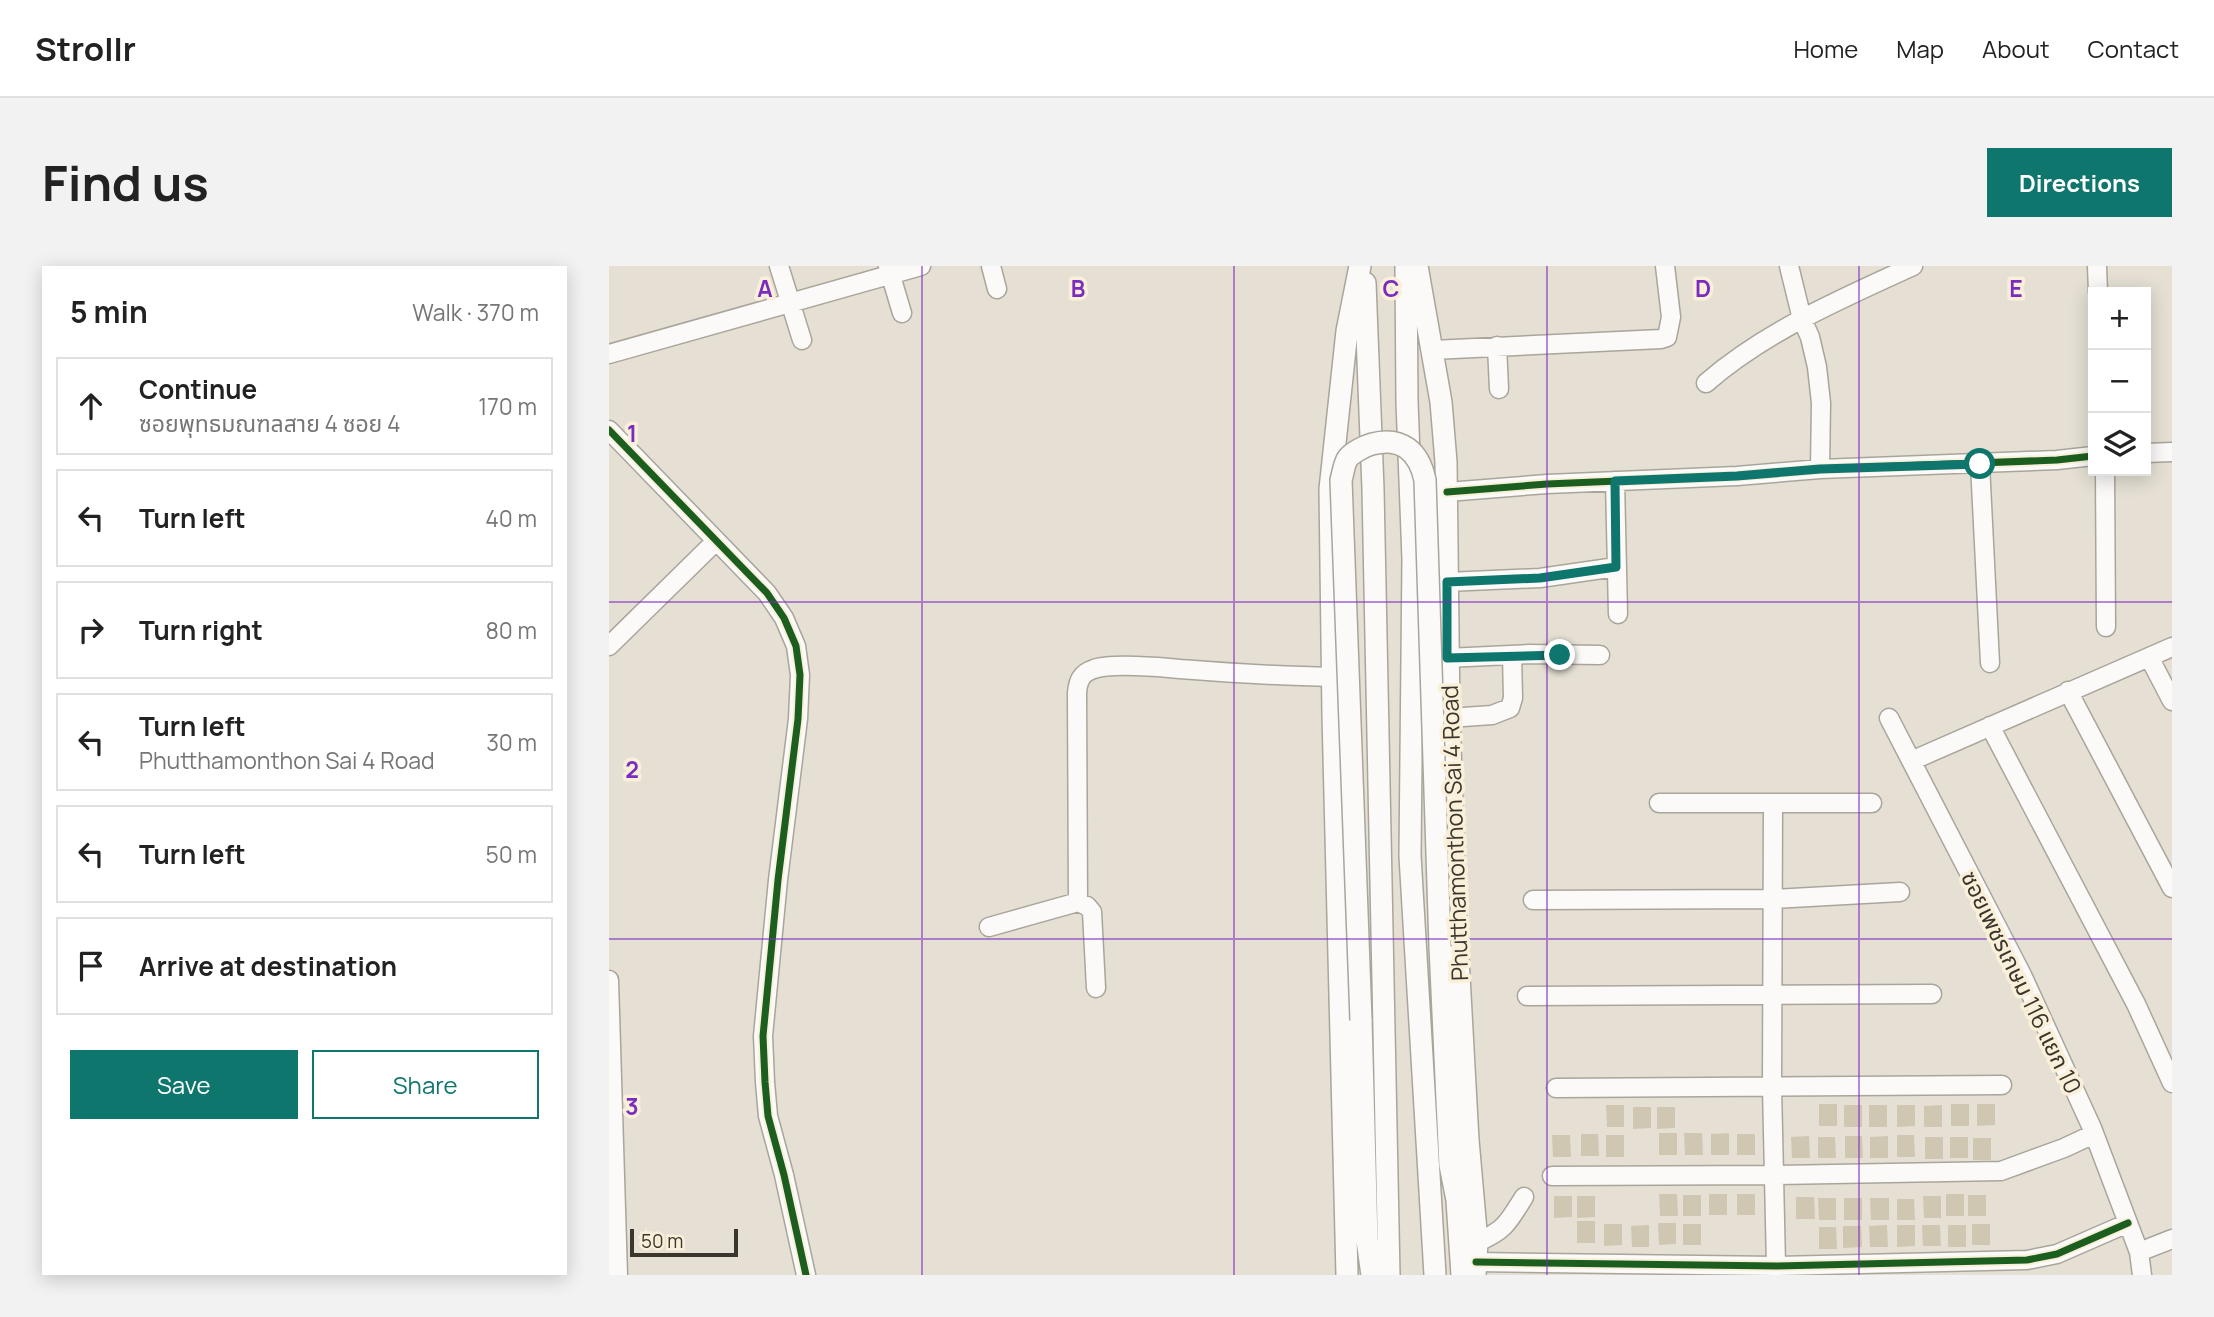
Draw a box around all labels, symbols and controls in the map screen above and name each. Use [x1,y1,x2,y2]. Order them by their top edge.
text: Strollr [35,26,136,71]
text: Home [1793,32,1858,65]
text: Map [1896,32,1944,65]
text: About [1982,32,2050,65]
text: Contact [2088,32,2179,65]
button: Directions [1987,148,2172,217]
text: Find us [42,149,209,216]
text: A [757,272,773,304]
text: B [1071,272,1085,304]
text: C [1383,272,1400,304]
text: D [1695,272,1711,304]
text: E [2009,272,2023,304]
map controls [2088,287,2151,476]
button: + [2088,287,2151,350]
text: 5 min [70,291,148,332]
text: Walk · 370 m [412,296,539,328]
button: − [2088,350,2151,413]
text: Continue [139,371,257,407]
icon: ahead [72,387,110,425]
text: 170 m [478,390,537,422]
text: ซอยพุทธมณฑลสาย 4 ซอย 4 [139,407,400,439]
button: layers [2088,413,2151,476]
text: 1 [627,417,637,449]
route start [1964,448,1995,479]
icon: left [72,499,110,537]
text: Turn left [139,500,246,536]
text: 40 m [485,502,537,534]
icon: right [72,611,110,649]
text: Turn right [139,612,263,648]
text: 80 m [486,614,537,646]
route end [1544,639,1575,670]
street label: Phutthamonthon Sai 4 Road [1433,685,1475,981]
text: Turn left [139,708,246,744]
icon: left [72,723,110,761]
text: 30 m [486,726,537,758]
text: Phutthamonthon Sai 4 Road [139,744,435,776]
text: 2 [625,753,639,785]
icon: left [72,835,110,873]
text: Turn left [139,836,246,872]
text: 50 m [486,838,537,870]
street label: ซอยเพชรเกษม 116 แยก 10 [1954,865,2090,1099]
icon: arrive [72,947,110,985]
text: Arrive at destination [139,948,397,984]
button: Save [70,1050,298,1119]
button: Share [312,1050,539,1119]
text: 3 [625,1090,639,1122]
scale bar [630,1226,739,1258]
text: 50 m [641,1228,683,1254]

